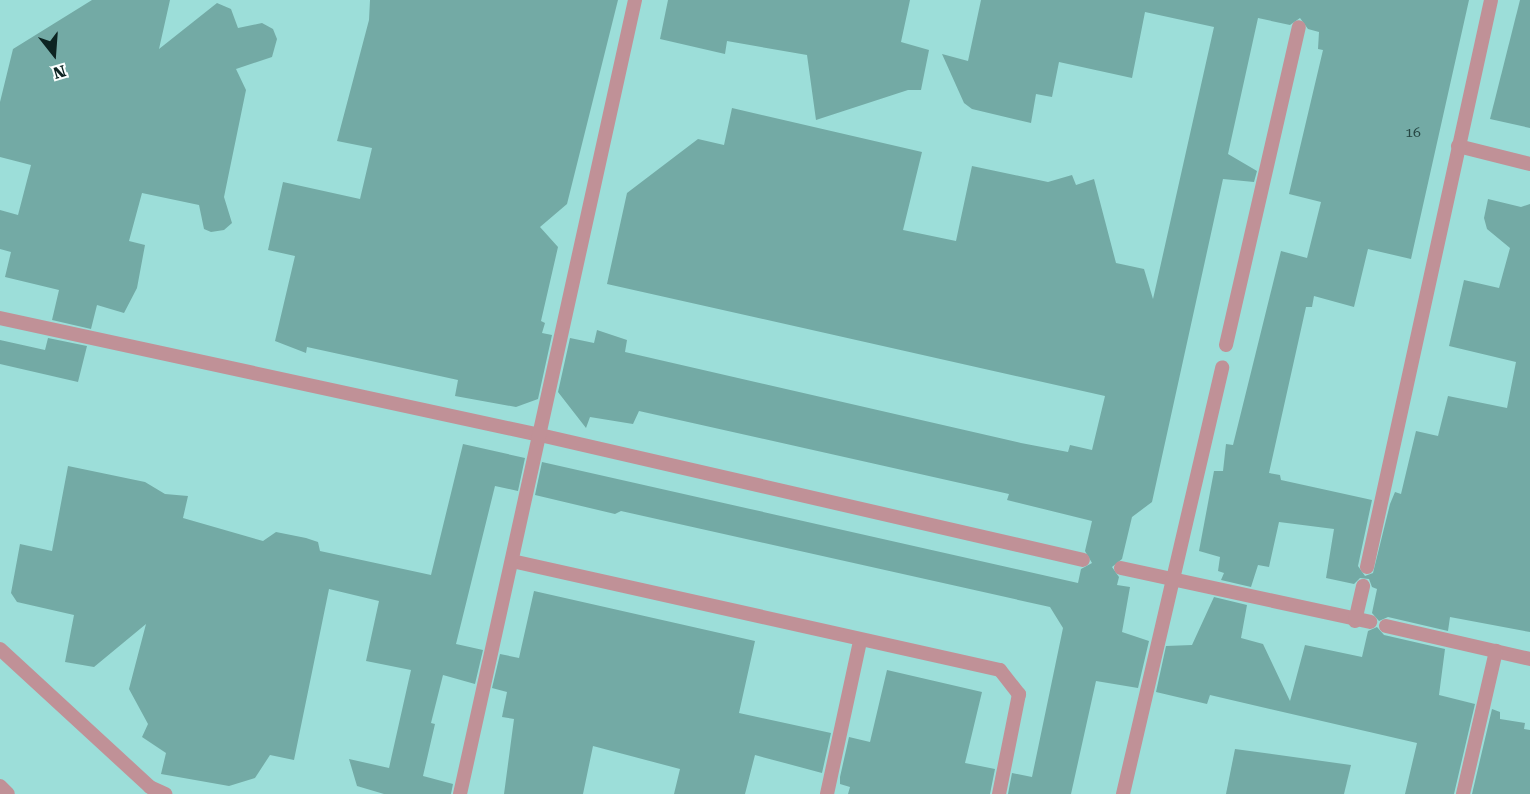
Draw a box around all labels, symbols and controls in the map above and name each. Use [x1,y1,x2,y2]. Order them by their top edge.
north arrow [24,24,84,84]
text: N [51,61,68,83]
house number: 16 [1405,124,1421,140]

